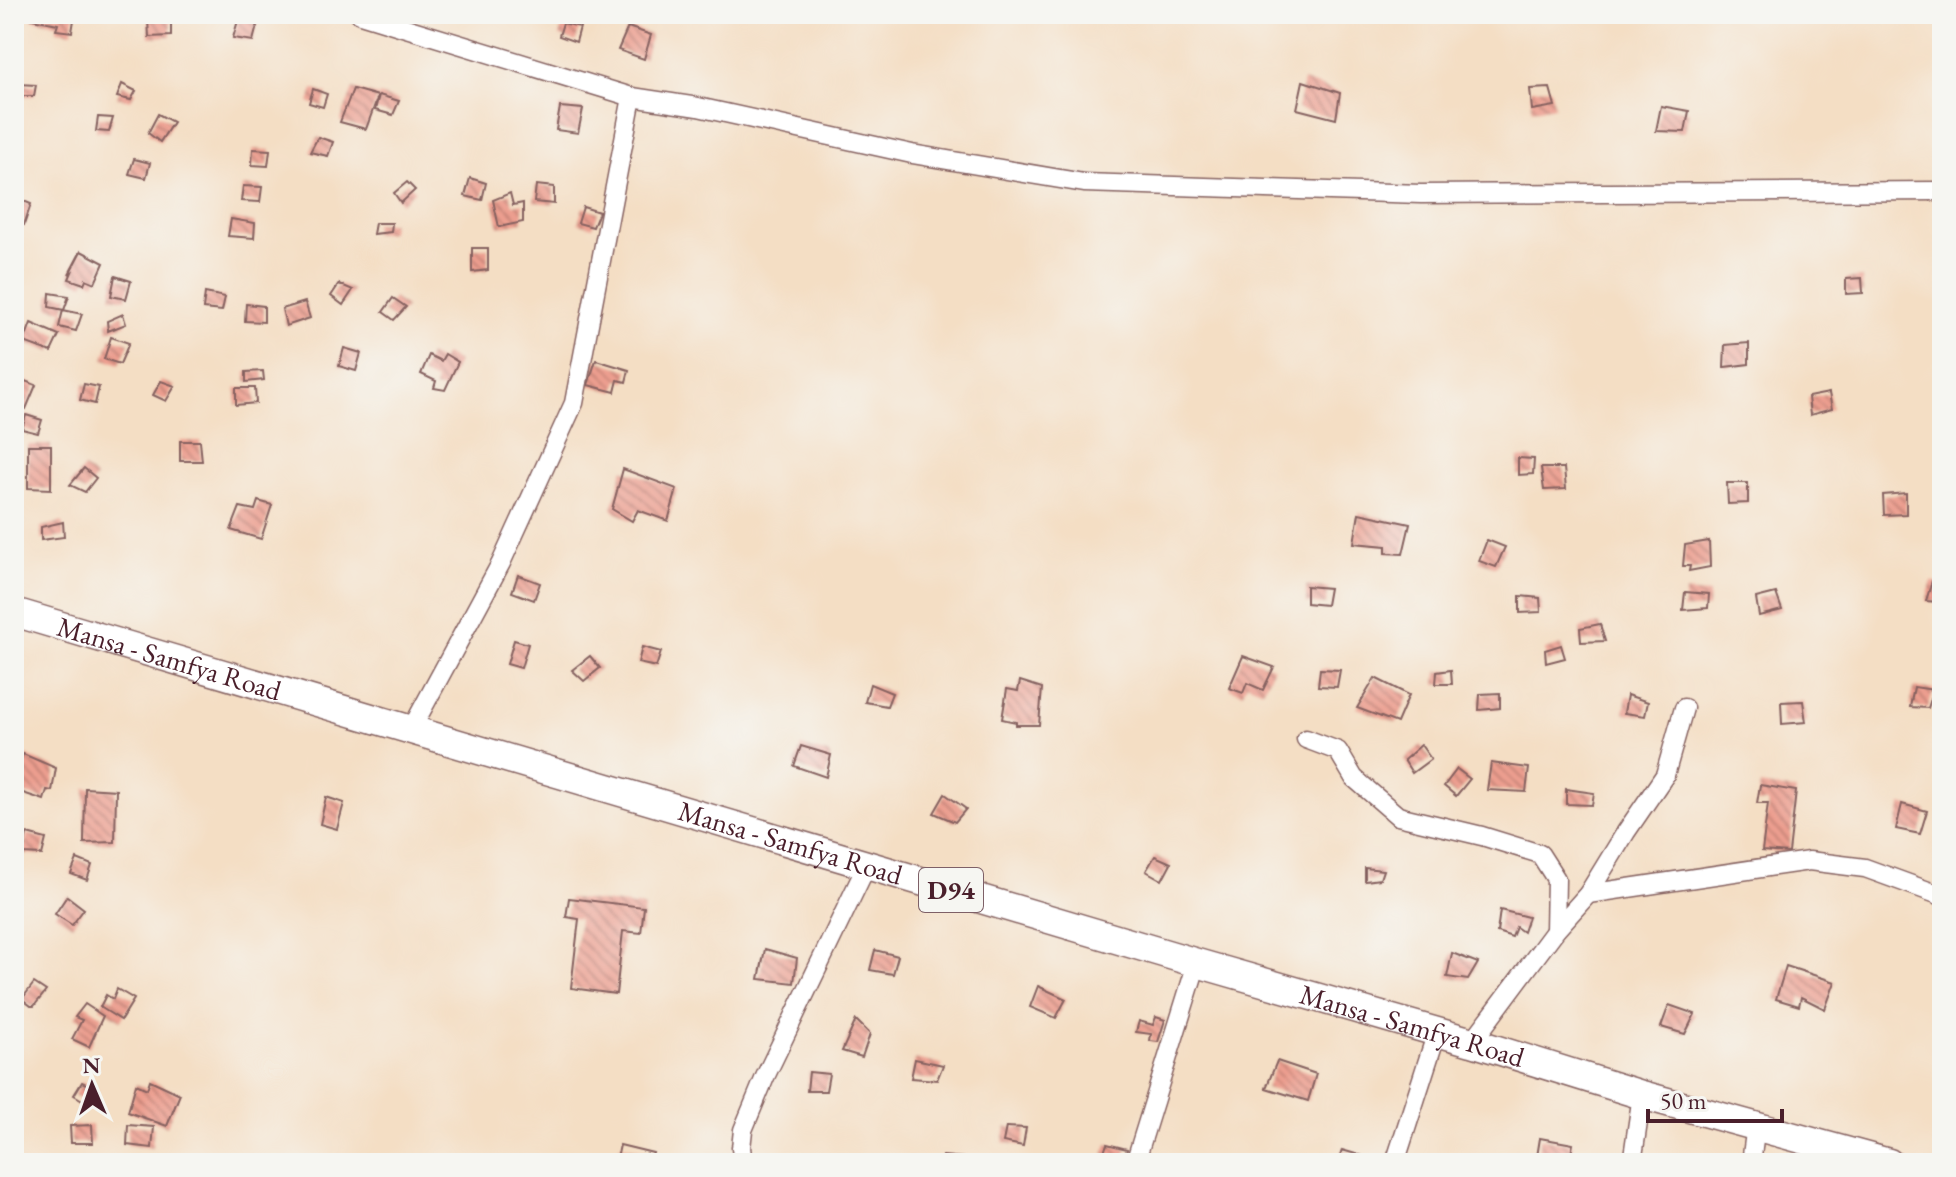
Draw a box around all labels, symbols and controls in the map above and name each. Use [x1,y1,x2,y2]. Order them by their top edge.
street label: Mansa - Samfya Road [53,608,286,709]
street label: Mansa - Samfya Road [674,792,908,893]
road number: D94 [919,868,983,912]
street label: Mansa - Samfya Road [1296,976,1530,1075]
north arrow [52,1045,132,1125]
text: N [82,1051,101,1080]
scale bar [1648,1073,1782,1123]
text: 50 m [1660,1085,1707,1116]

